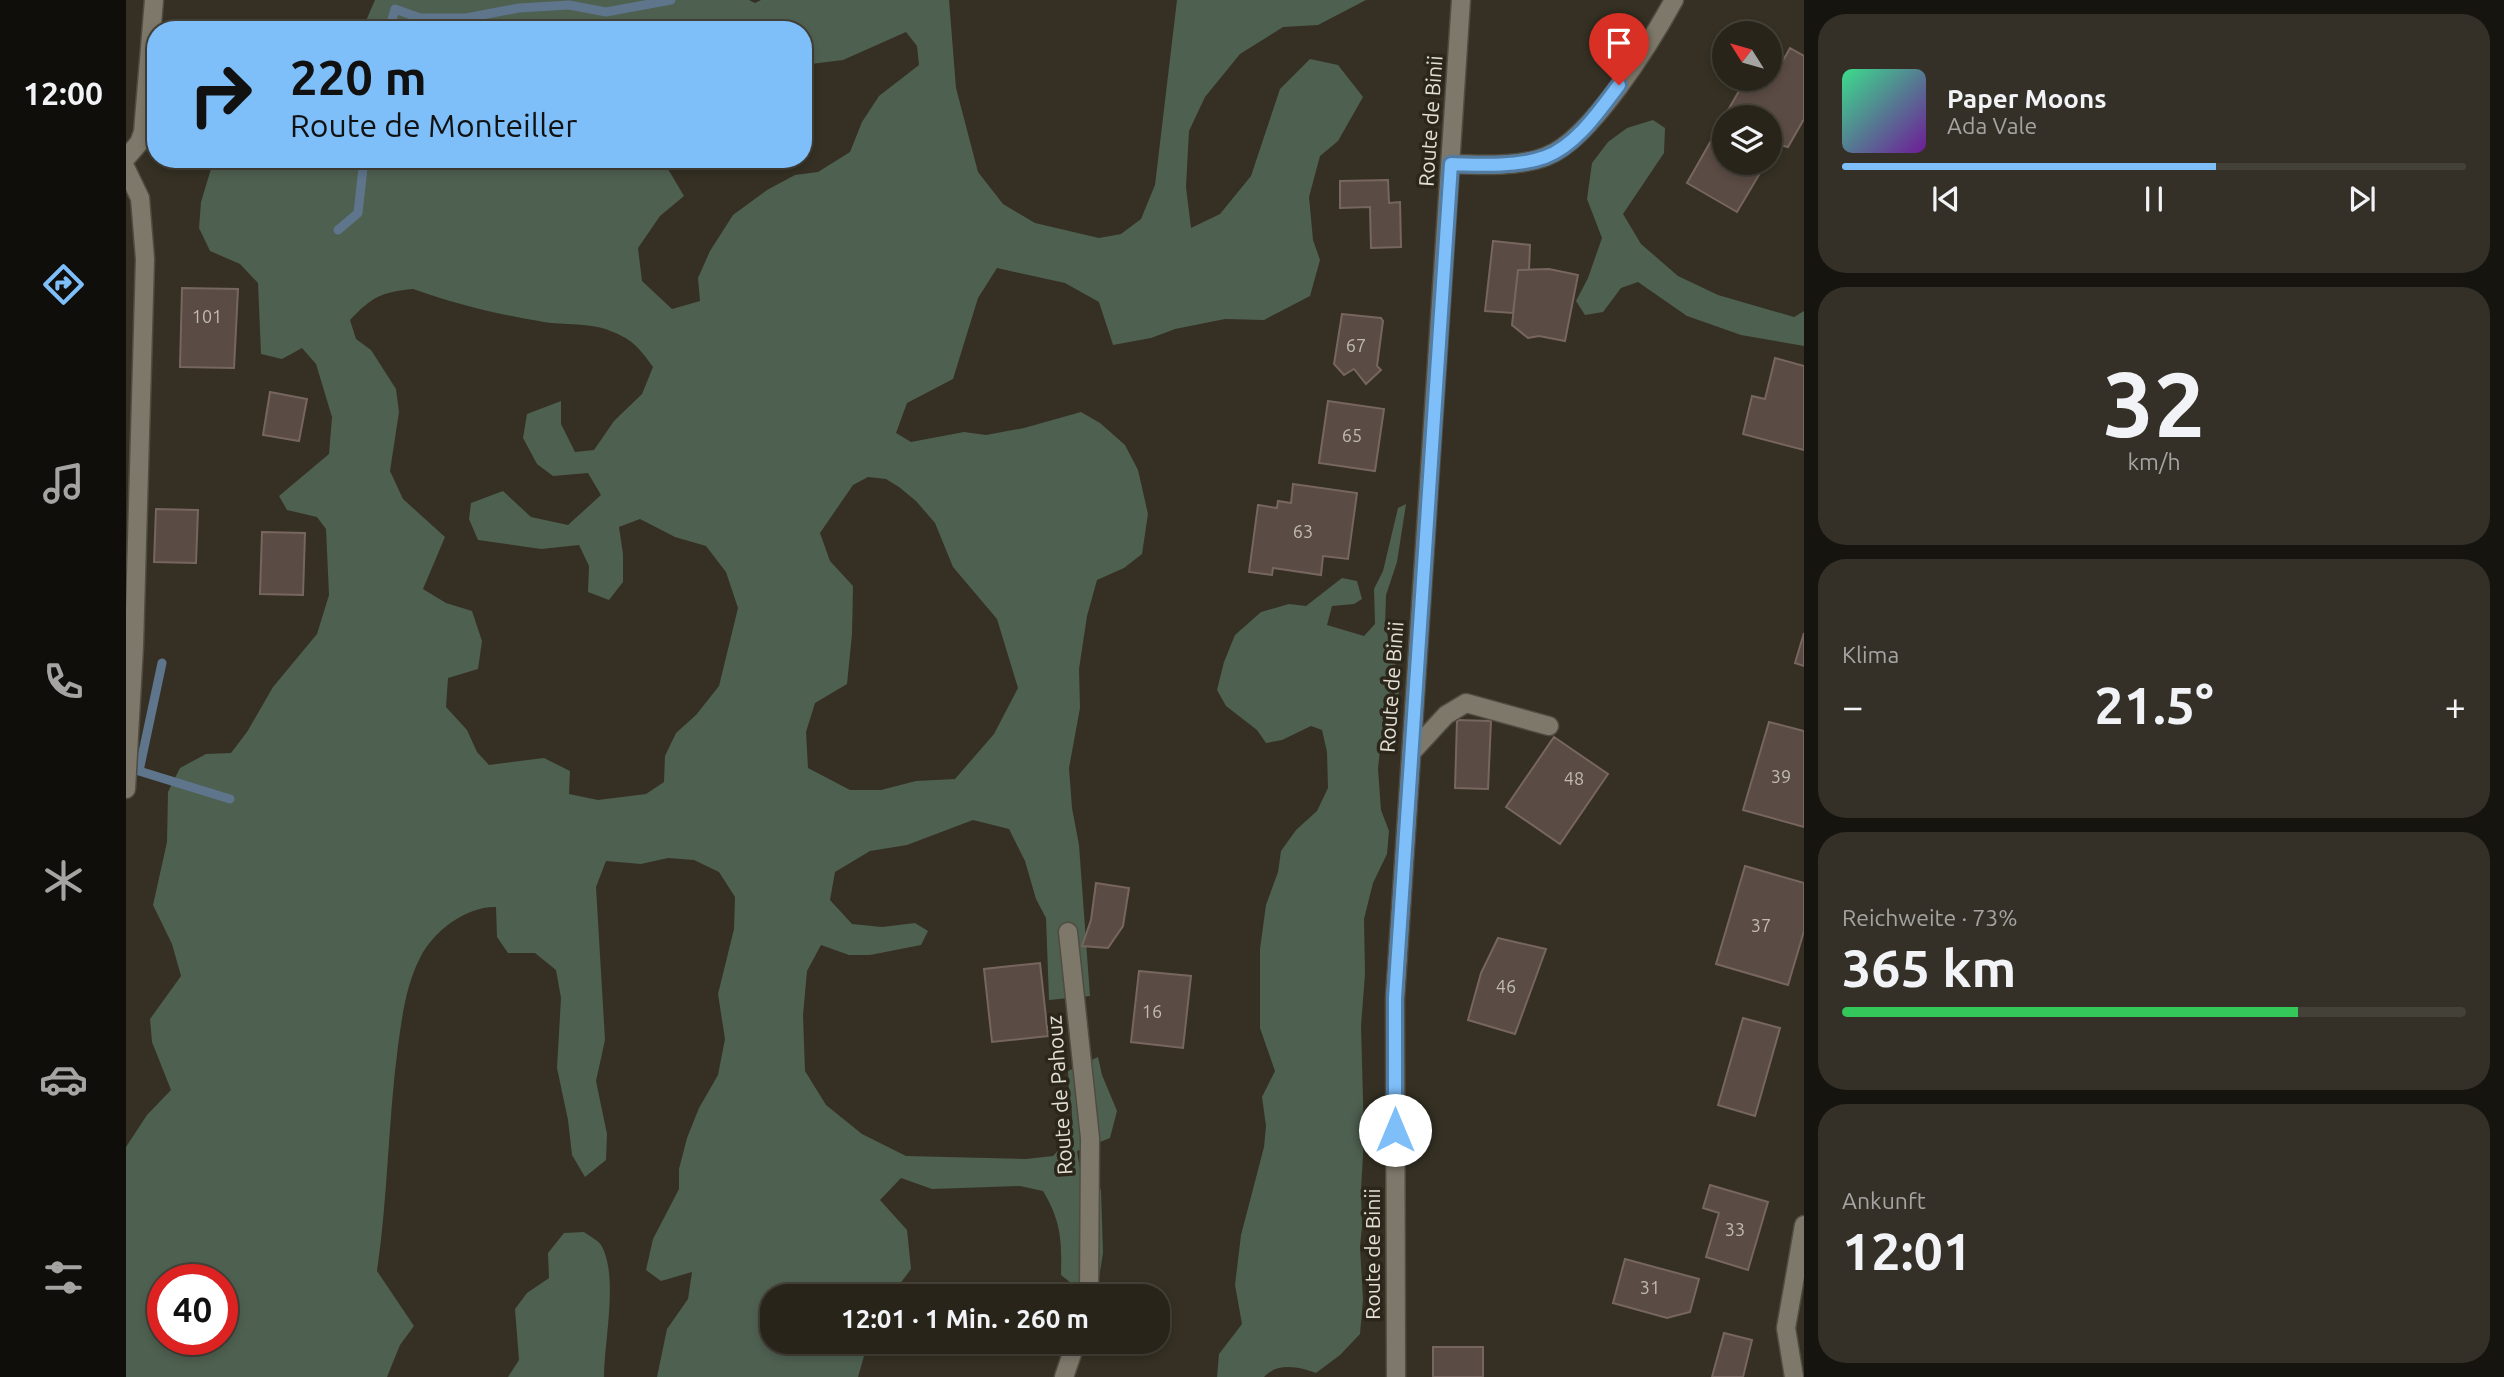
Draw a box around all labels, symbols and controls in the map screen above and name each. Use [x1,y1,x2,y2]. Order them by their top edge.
pin [1589,13,1649,85]
north arrow [1712,21,1782,91]
map controls [1712,21,1782,175]
icon: arrive [1600,24,1638,62]
icon: right [175,49,266,140]
text: 220 m [290,49,427,104]
street label: Route de Binii [1413,55,1447,187]
text: 12:00 [23,75,103,111]
text: Paper Moons [1947,84,2106,113]
button: layers [1712,105,1782,175]
text: Route de Monteiller [290,107,577,143]
text: Ada Vale [1947,113,2037,138]
icon: previous [1927,180,1965,218]
icon: pause [2135,180,2173,218]
icon: next [2343,180,2381,218]
icon: directions [39,260,88,309]
house number: 101 [192,306,222,326]
house number: 67 [1346,335,1366,355]
text: 32 [2103,352,2205,454]
house number: 65 [1342,425,1362,445]
text: km/h [2127,449,2181,474]
icon: music [39,459,88,508]
house number: 63 [1293,521,1313,541]
street label: Route de Binii [1374,621,1408,753]
text: Klima [1842,642,1899,667]
icon: phone [39,657,88,706]
text: 21.5° [2094,676,2214,734]
text: − [1842,685,1863,727]
text: + [2445,685,2466,727]
house number: 39 [1771,766,1791,786]
house number: 48 [1564,768,1584,788]
icon: climate [39,856,88,905]
text: Reichweite · 73% [1842,905,2018,930]
house number: 37 [1751,915,1771,935]
text: 365 km [1842,939,2016,997]
house number: 46 [1496,976,1516,996]
house number: 16 [1142,1001,1162,1021]
street label: Route de Pahouz [1041,1015,1077,1176]
icon: car [39,1055,88,1104]
position arrow [1358,1093,1432,1167]
street label: Route de Binii [1360,1188,1384,1320]
text: Ankunft [1842,1188,1926,1213]
house number: 33 [1725,1219,1745,1239]
text: 12:01 [1842,1222,1972,1280]
icon: filters [39,1253,88,1302]
speed limit sign: 40 [147,1264,238,1355]
house number: 31 [1640,1277,1660,1297]
text: 12:01 · 1 Min. · 260 m [841,1304,1089,1333]

